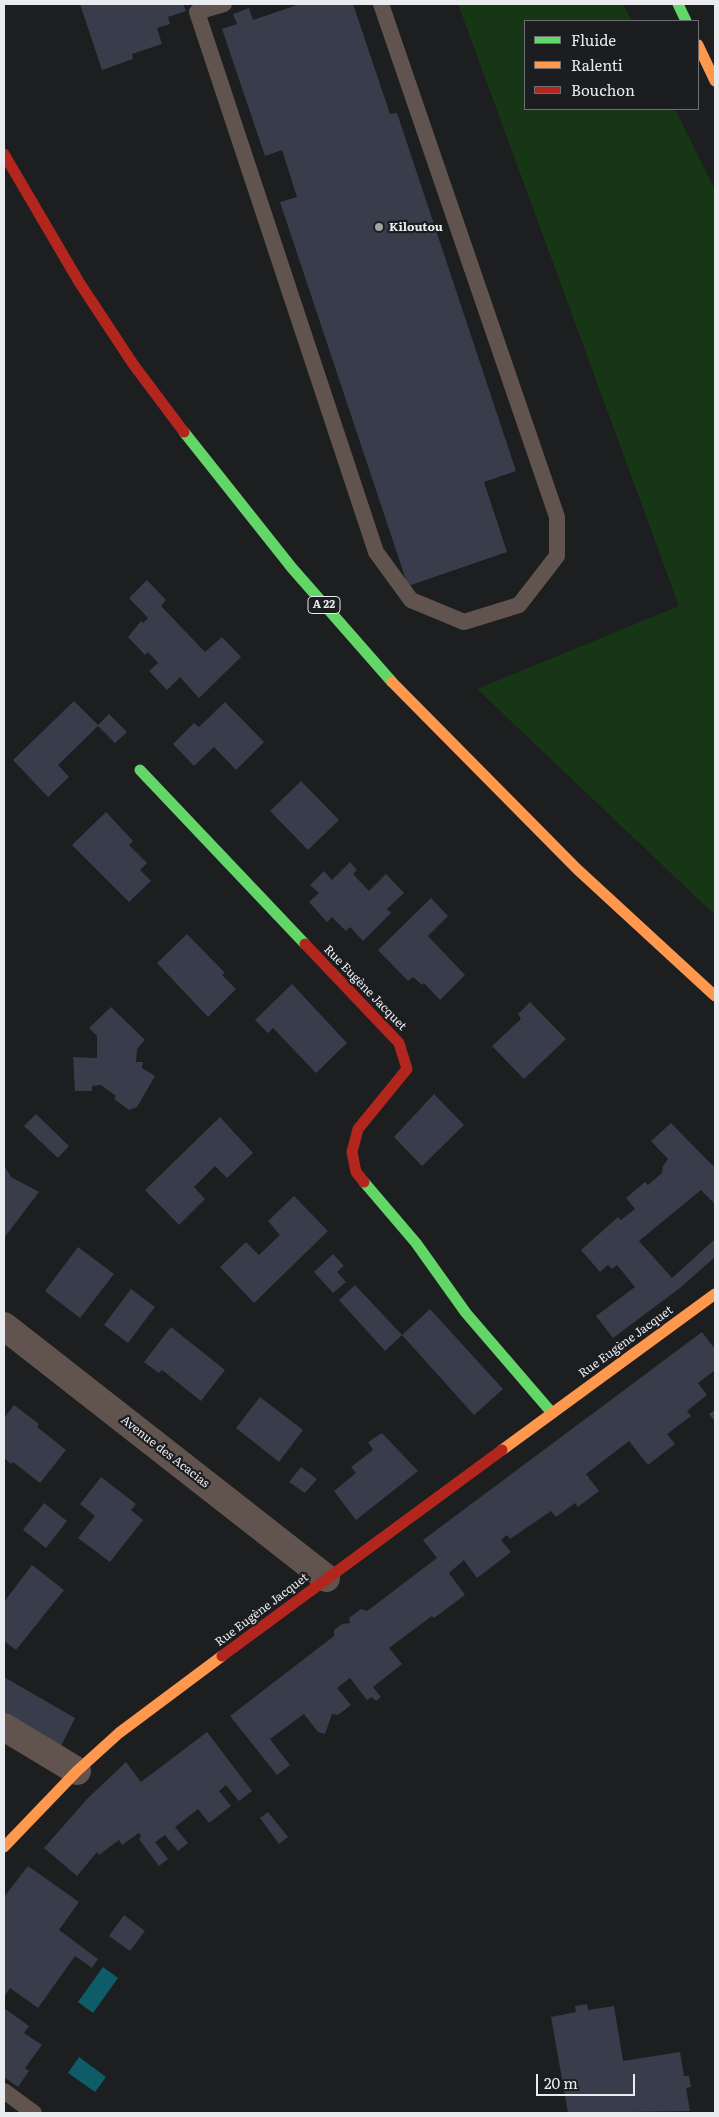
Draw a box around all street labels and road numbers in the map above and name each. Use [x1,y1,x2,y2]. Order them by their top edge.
road number: A 22 [308,596,340,614]
street label: Rue Eugène Jacquet [321,942,409,1034]
street label: Rue Eugène Jacquet [576,1303,676,1381]
street label: Avenue des Acacias [118,1413,212,1491]
street label: Rue Eugène Jacquet [213,1570,311,1650]

